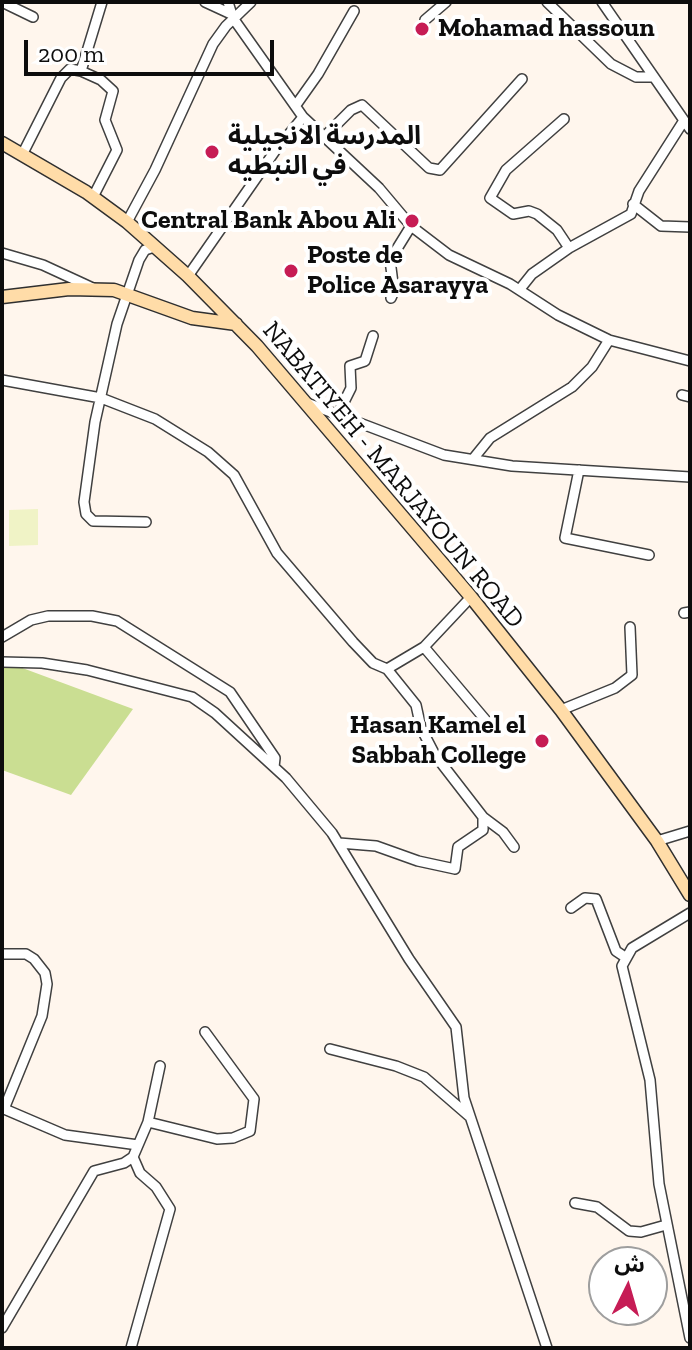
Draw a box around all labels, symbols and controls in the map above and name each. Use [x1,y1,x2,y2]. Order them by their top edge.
place label: Mohamad hassoun [438,13,655,45]
marker: Mohamad hassoun [413,20,431,38]
scale bar [28,24,278,74]
text: 200 m [38,39,104,68]
place label: المدرسة الانجيلية في النبطيه [228,121,421,182]
marker: المدرسة الانجيلية في النبطيه [203,143,221,161]
place label: Central Bank Abou Ali [141,205,396,237]
marker: Central Bank Abou Ali [403,212,421,230]
place label: Poste de Police Asarayya [307,240,488,302]
marker: Poste de Police Asarayya [282,262,300,280]
street label: NABATIYEH - MARJAYOUN ROAD [255,315,531,635]
place label: Hasan Kamel el Sabbah College [350,710,526,772]
marker: Hasan Kamel el Sabbah College [533,732,551,750]
north arrow [588,1246,668,1326]
text: ش [614,1249,646,1278]

